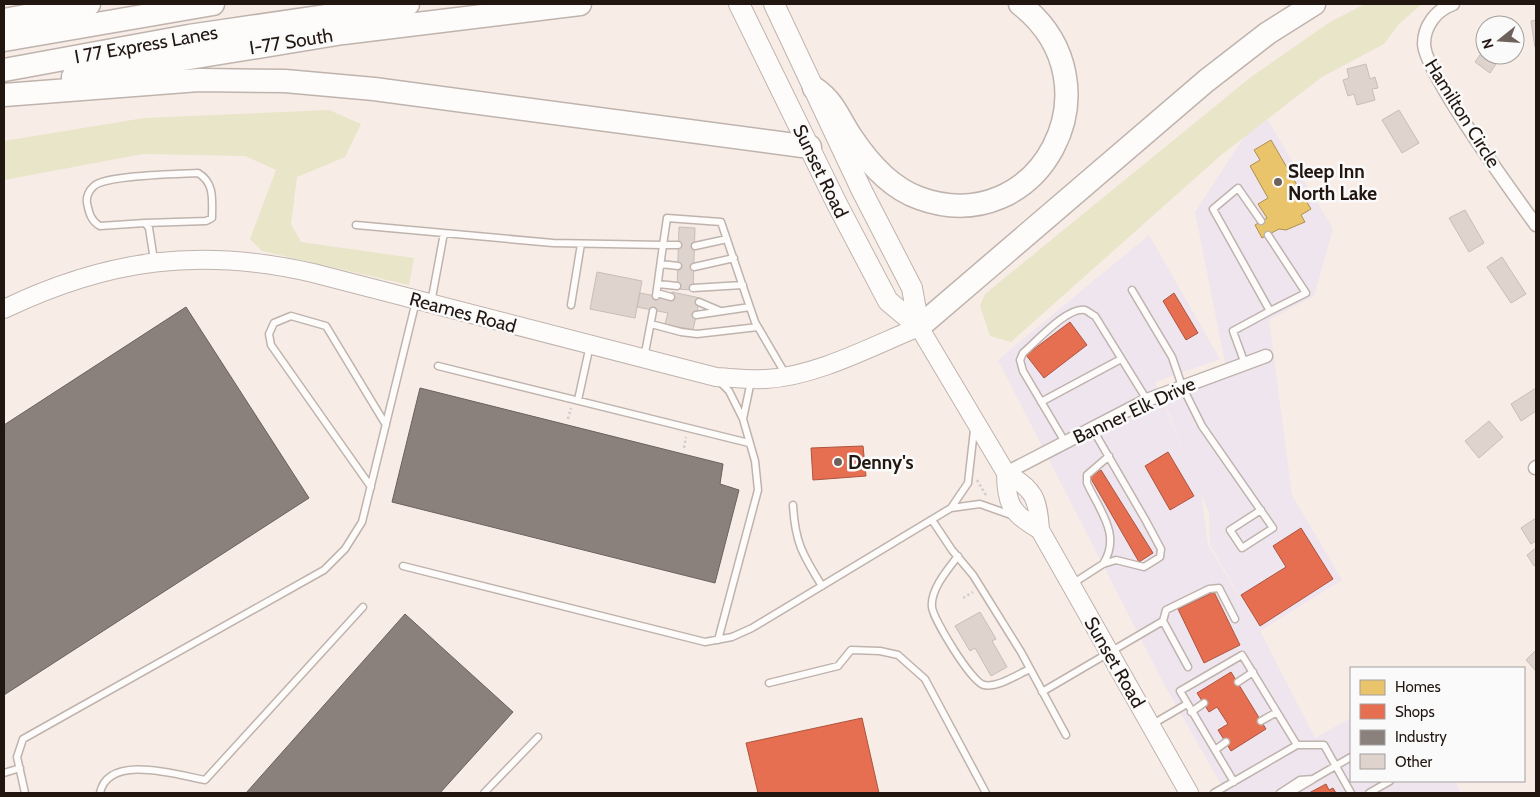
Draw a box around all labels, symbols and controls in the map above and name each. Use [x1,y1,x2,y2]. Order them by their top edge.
north arrow [1475,15,1525,65]
street label: I 77 Express Lanes [73,21,220,68]
street label: I-77 South [248,24,334,59]
text: N [1478,36,1498,51]
street label: Hamilton Circle [1420,55,1505,172]
street label: Sunset Road [788,121,853,222]
place label: Sleep Inn North Lake [1288,160,1377,205]
marker: Sleep Inn North Lake [1272,176,1284,188]
street label: Reames Road [407,287,519,338]
street label: Banner Elk Drive [1069,372,1199,449]
place label: Denny's [848,451,914,474]
marker: Denny's [832,456,844,468]
street label: Sunset Road [1079,613,1150,712]
legend [1350,667,1525,782]
text: Homes [1395,678,1441,696]
text: Shops [1395,703,1435,721]
text: Industry [1395,728,1447,746]
text: Other [1395,753,1432,771]

